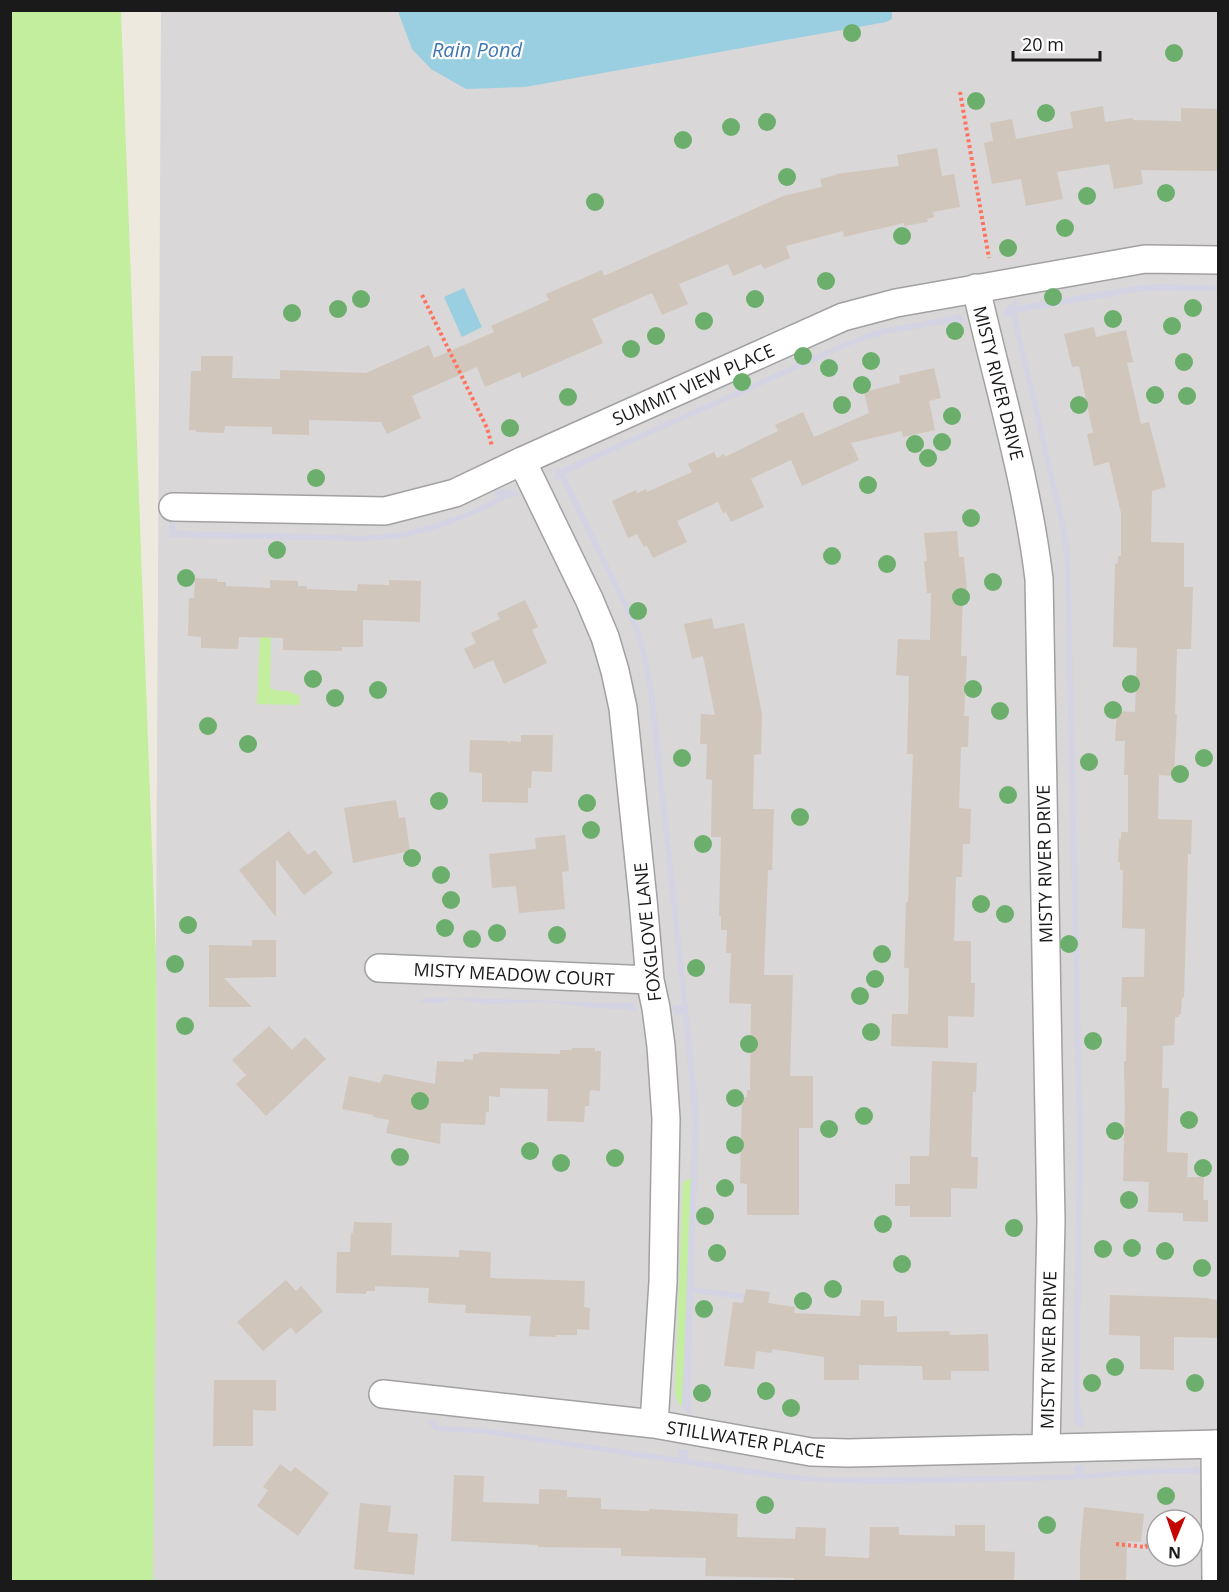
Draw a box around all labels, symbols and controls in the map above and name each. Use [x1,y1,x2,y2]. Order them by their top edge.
scale bar [1013,24,1100,62]
text: 20 m [1022,32,1064,56]
water label: Rain Pond [432,36,523,63]
street label: MISTY RIVER DRIVE [968,303,1030,463]
street label: SUMMIT VIEW PLACE [608,337,778,431]
street label: MISTY RIVER DRIVE [1031,785,1057,943]
street label: FOXGLOVE LANE [628,861,666,1003]
street label: MISTY MEADOW COURT [413,957,615,991]
street label: MISTY RIVER DRIVE [1035,1271,1061,1429]
street label: STILLWATER PLACE [665,1415,827,1463]
north arrow [1145,1508,1205,1568]
text: N [1168,1542,1181,1564]

